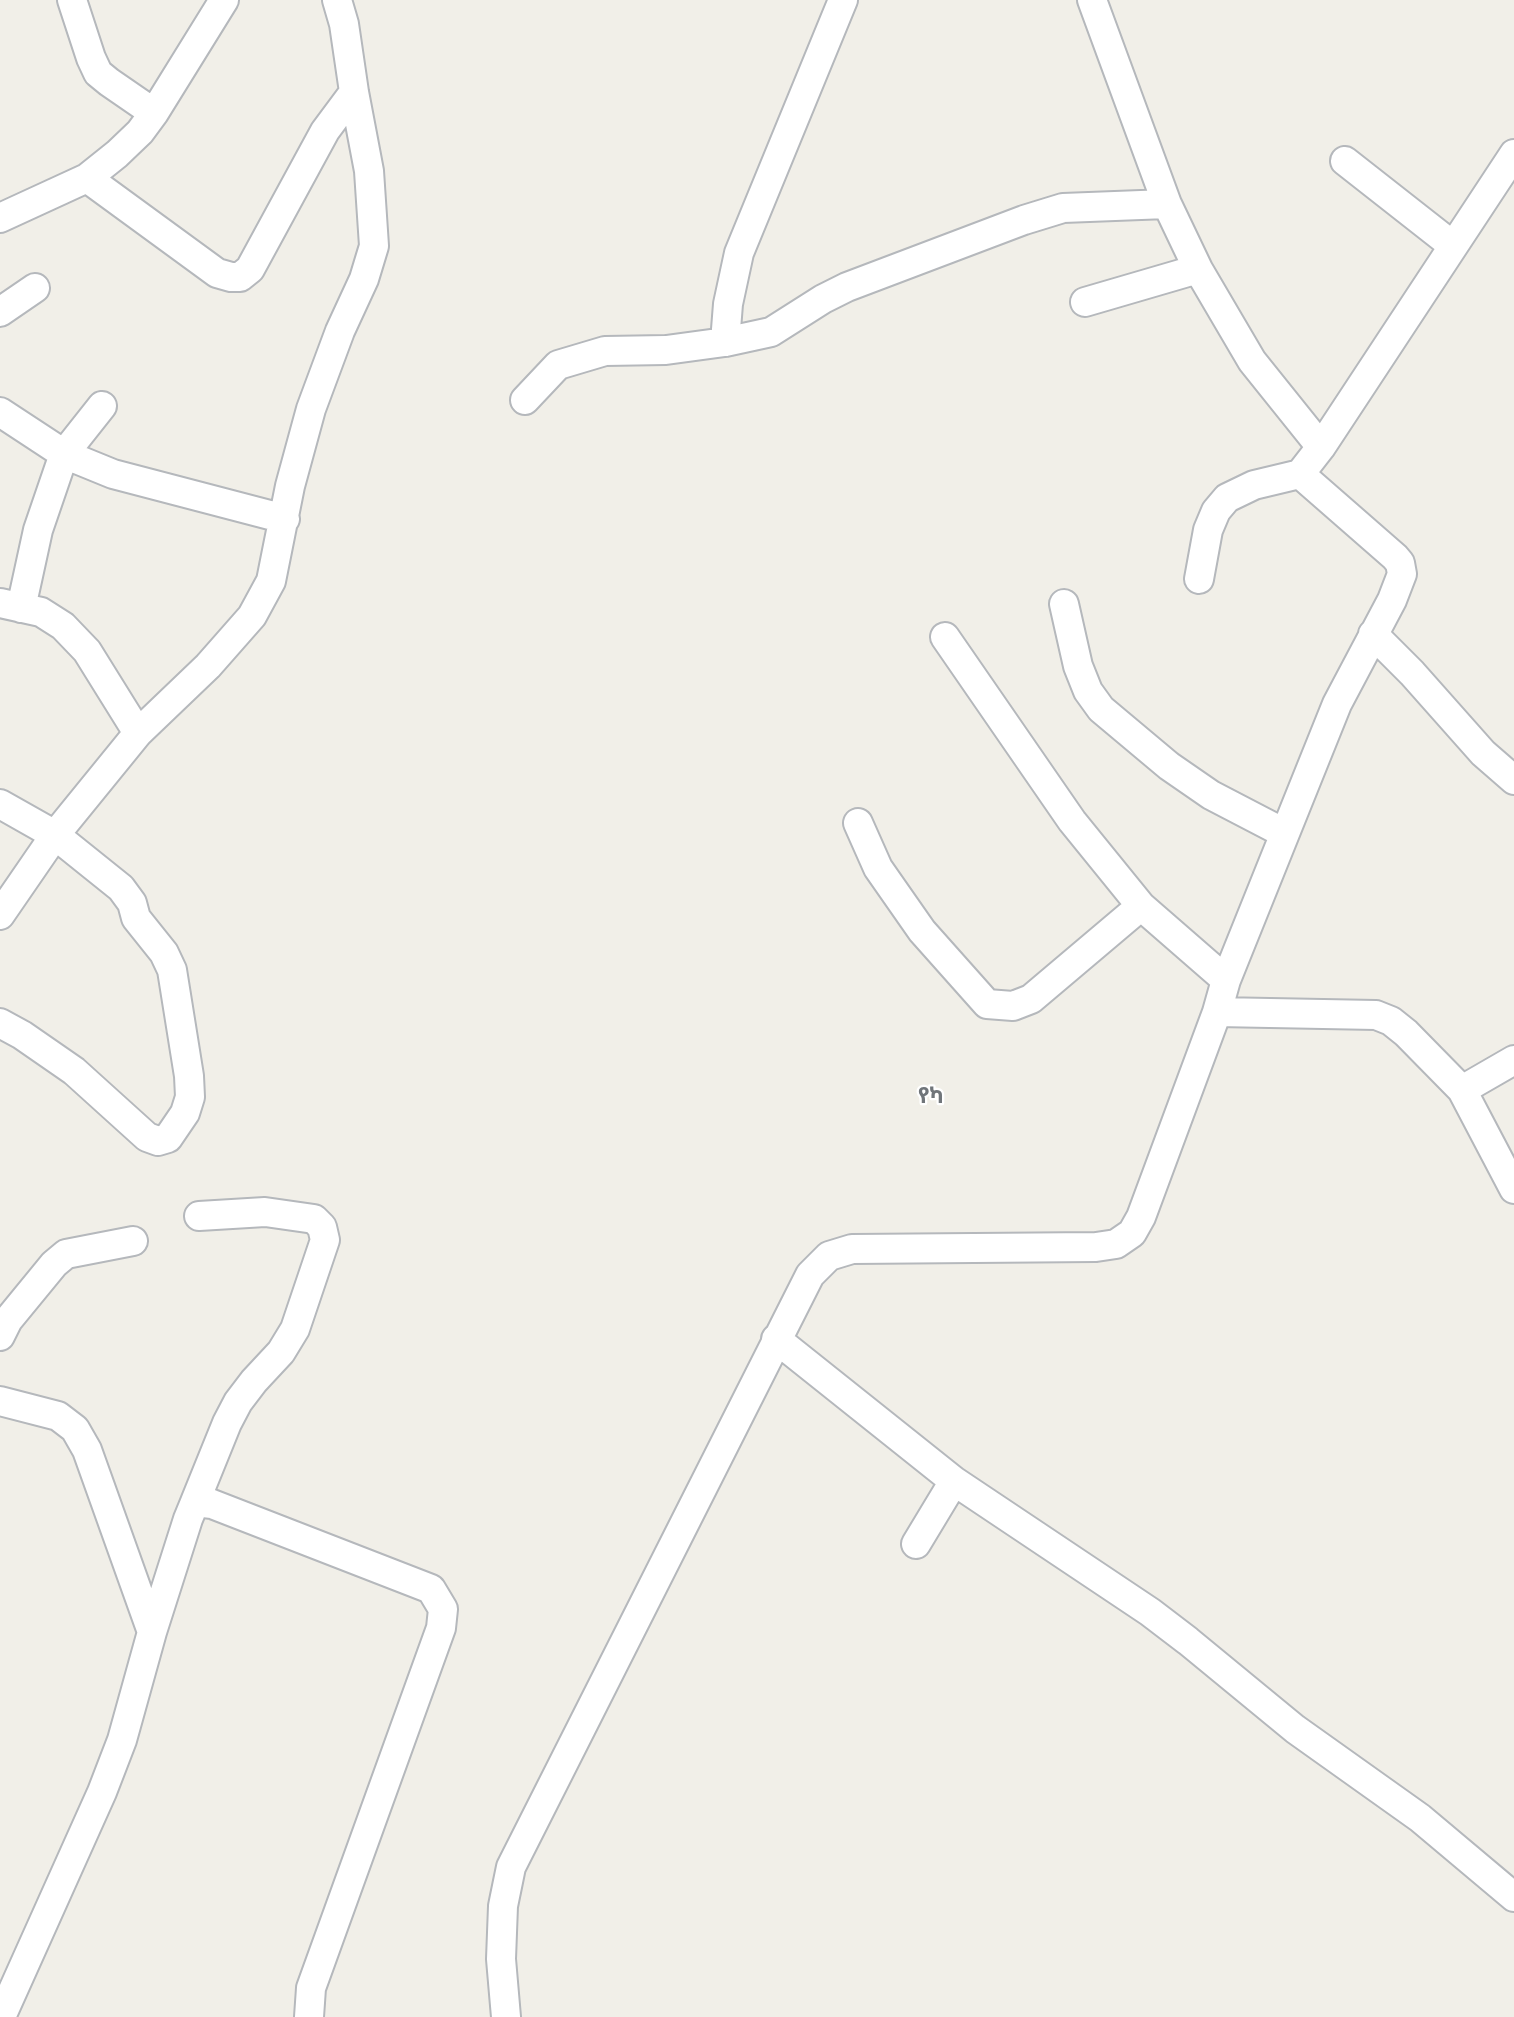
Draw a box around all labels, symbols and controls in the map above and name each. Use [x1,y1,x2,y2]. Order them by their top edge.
district label: የካ [918,1084,944,1110]

